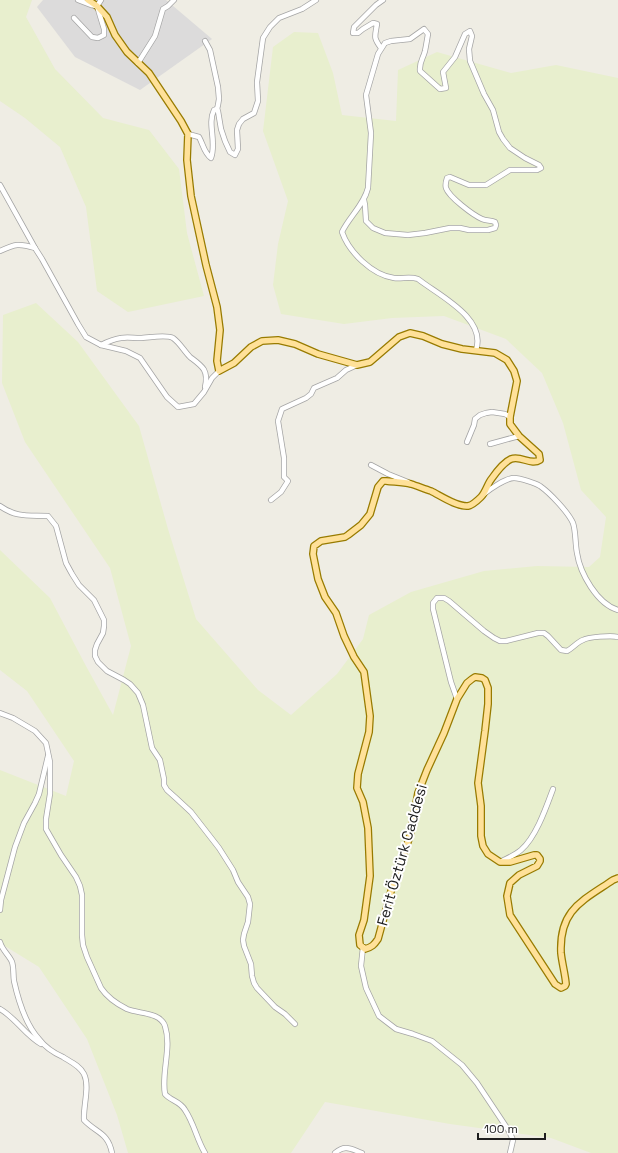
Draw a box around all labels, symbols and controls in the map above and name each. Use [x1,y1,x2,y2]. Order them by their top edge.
street label: Ferit Öztürk Caddesi [372,782,431,928]
scale bar [478,1115,545,1141]
text: 100 m [484,1121,518,1137]

